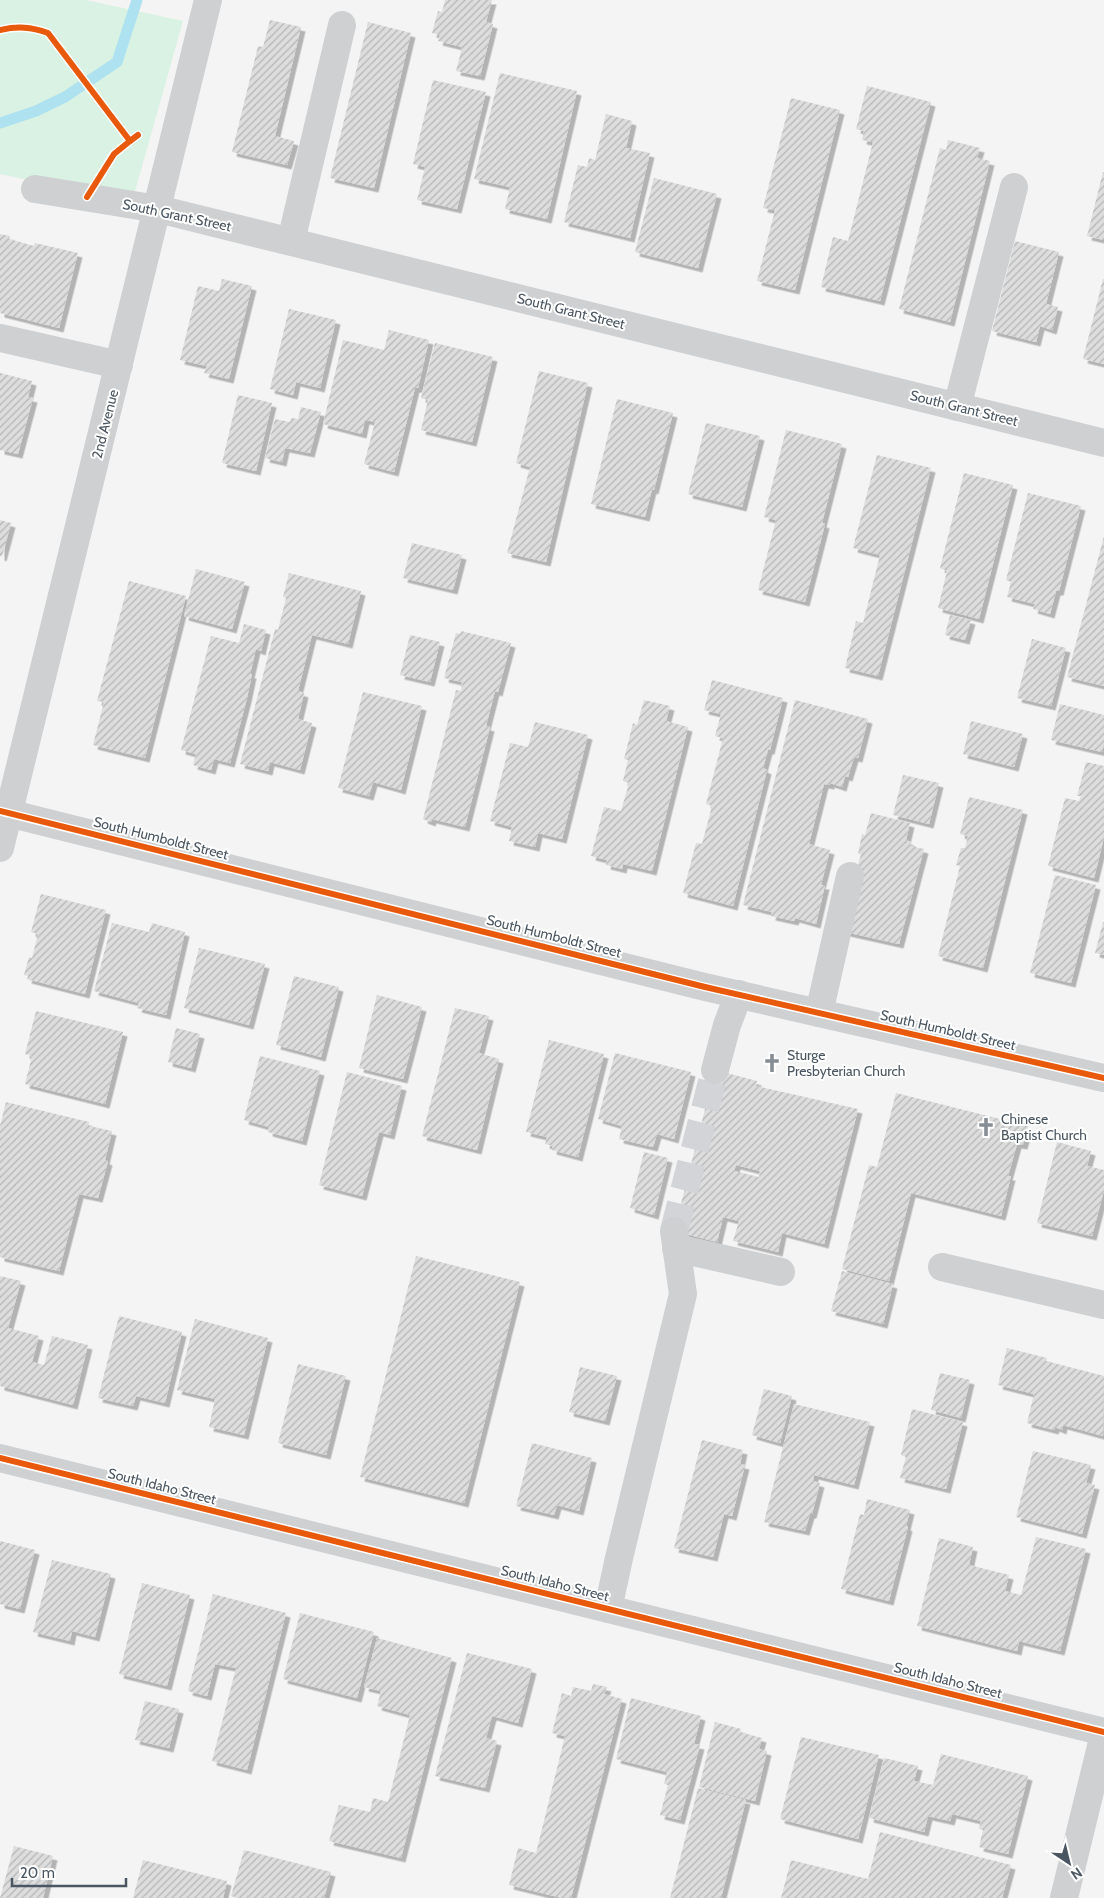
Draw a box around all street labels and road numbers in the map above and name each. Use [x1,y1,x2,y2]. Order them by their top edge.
street label: South Grant Street [121,195,233,235]
street label: South Grant Street [515,289,627,333]
street label: South Grant Street [908,386,1020,430]
street label: 2nd Avenue [88,388,122,460]
street label: South Humboldt Street [92,813,231,864]
street label: South Humboldt Street [485,911,624,962]
street label: South Humboldt Street [879,1006,1018,1054]
street label: South Idaho Street [106,1464,218,1508]
street label: South Idaho Street [499,1561,611,1605]
street label: South Idaho Street [892,1658,1004,1702]

